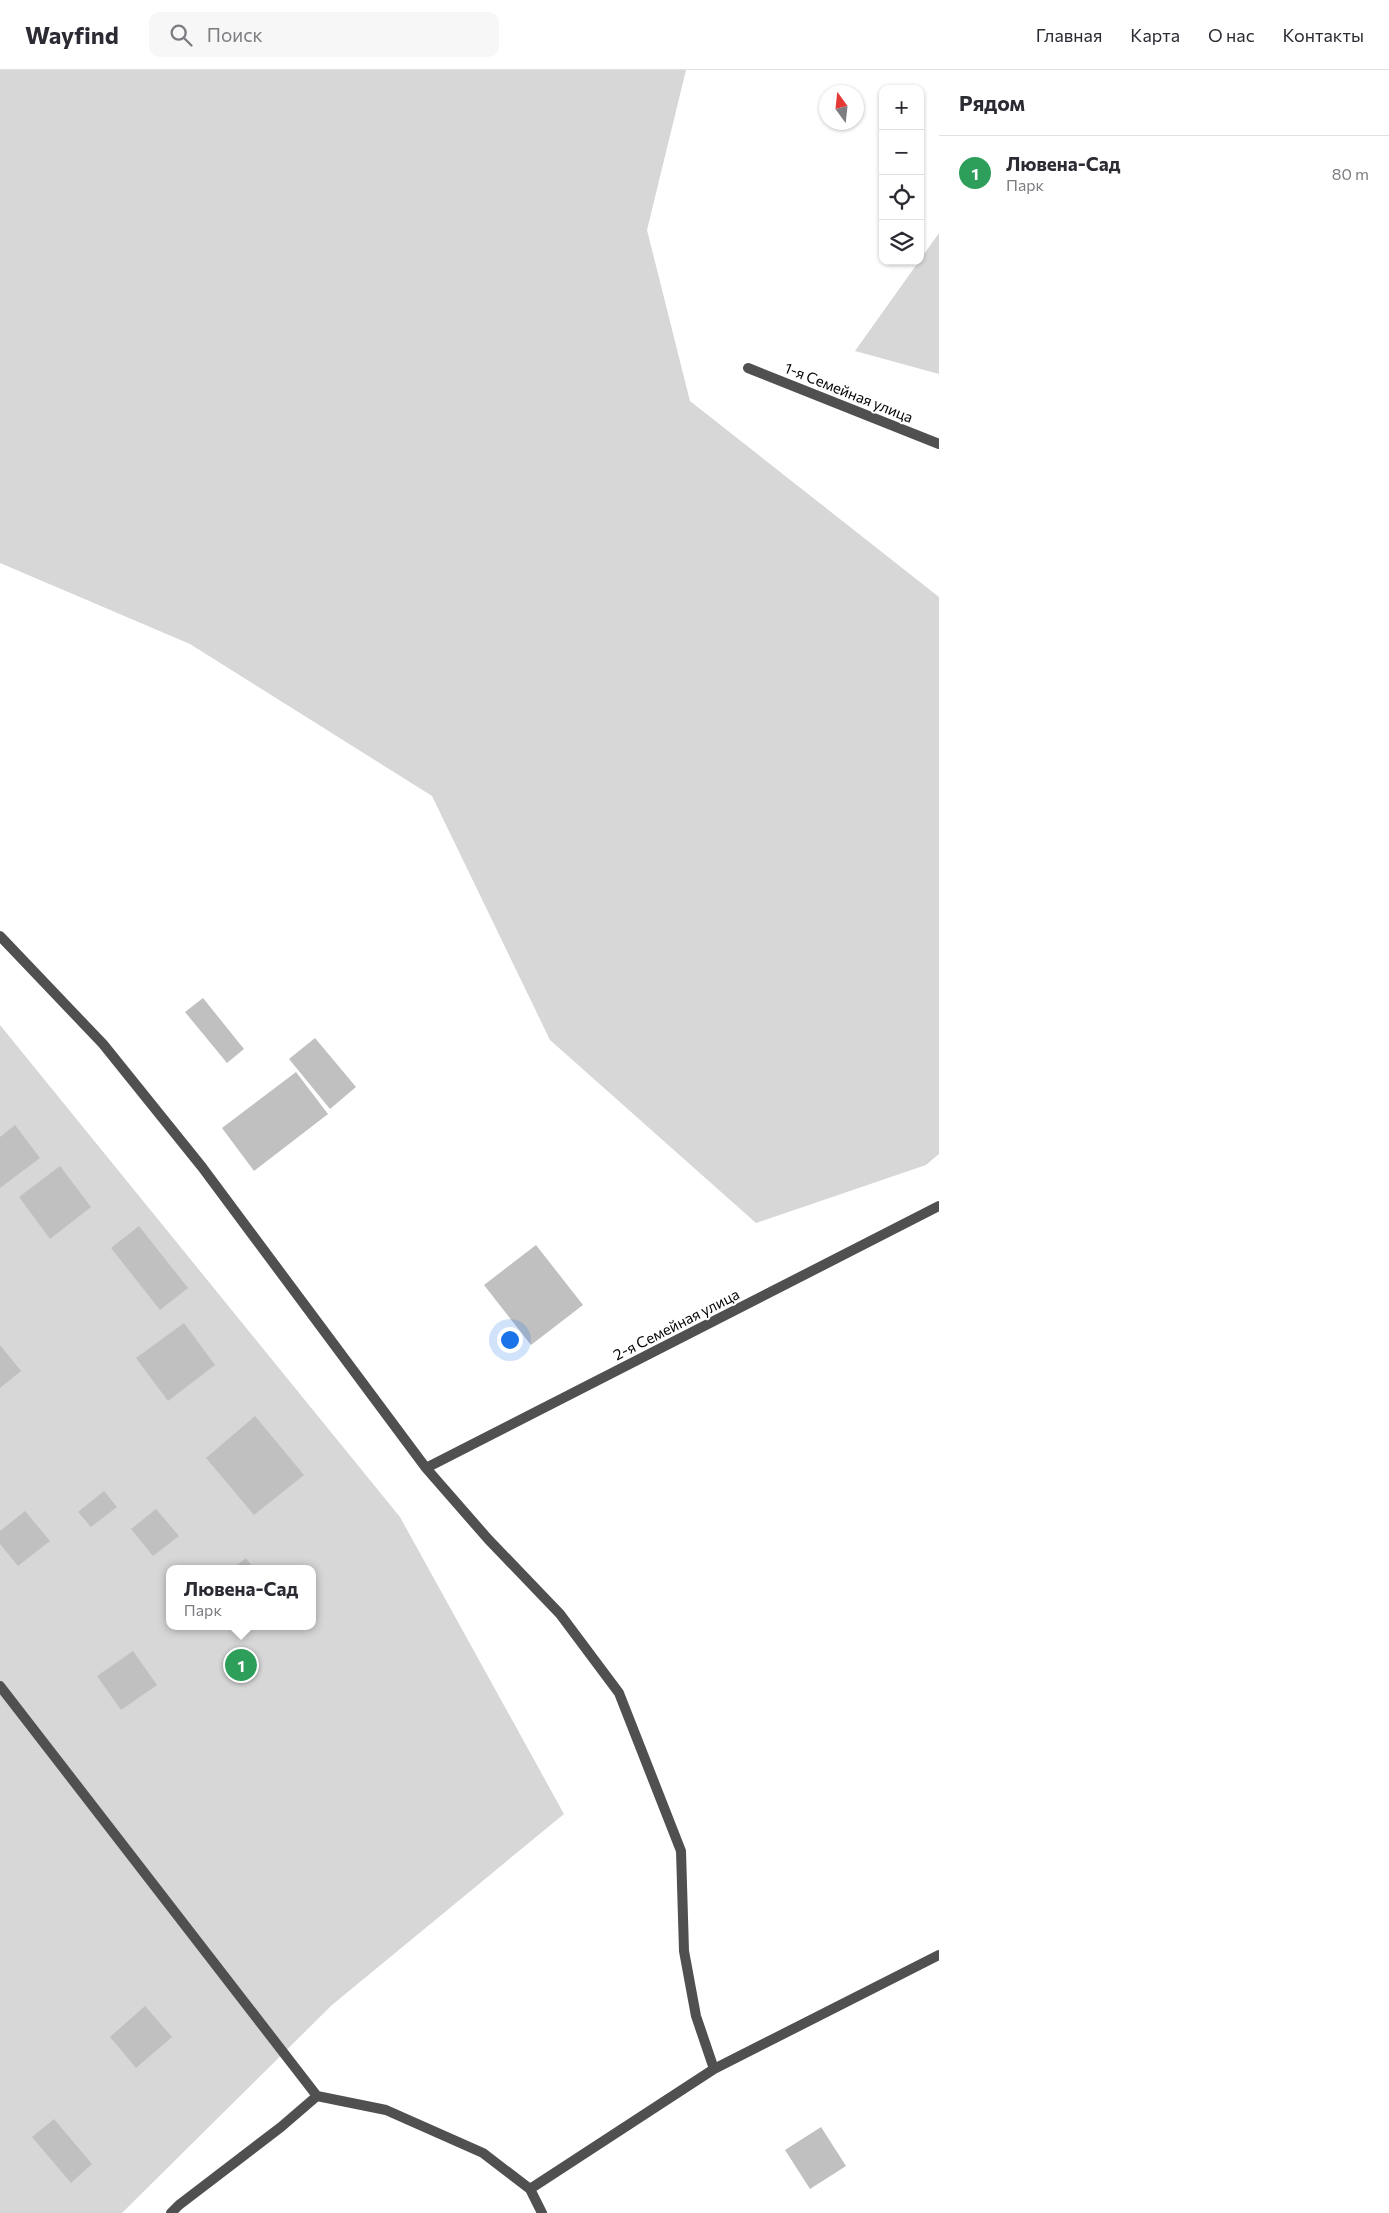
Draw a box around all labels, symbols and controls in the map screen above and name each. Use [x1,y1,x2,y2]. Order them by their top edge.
search box [149,12,499,57]
text: Wayfind [25,20,119,49]
icon: search [167,21,195,49]
text: Поиск [207,23,263,46]
text: Главная [1036,24,1102,46]
text: Карта [1130,24,1180,46]
text: О нас [1208,24,1255,46]
text: Контакты [1283,24,1364,46]
north arrow [819,85,864,130]
map controls [879,85,924,265]
button: + [879,85,924,130]
text: Рядом [959,90,1025,115]
button: − [879,130,924,175]
text: Лювена-Сад [1006,152,1120,175]
text: 1 [971,164,979,183]
text: 80 m [1332,164,1369,183]
button: locate [879,175,924,220]
text: Парк [1006,175,1044,194]
button: layers [879,220,924,265]
street label: 1-я Семейная улица [782,358,916,426]
street label: 2-я Семейная улица [610,1284,742,1364]
your location [497,1327,523,1353]
popup [166,1565,316,1630]
text: Лювена-Сад [184,1577,298,1600]
text: Парк [184,1600,222,1619]
pin: 1 [225,1646,257,1684]

